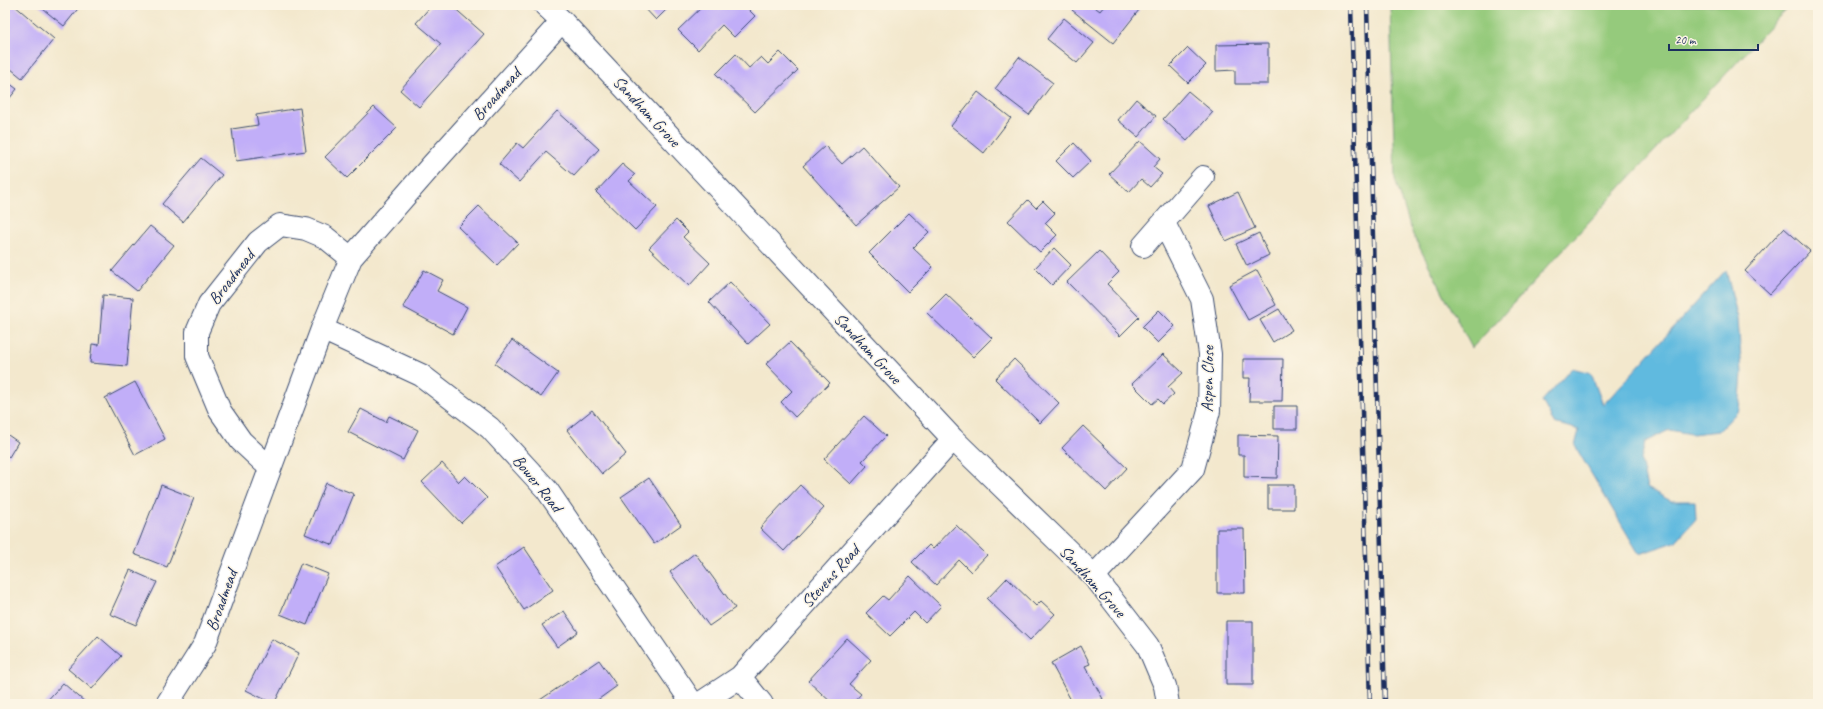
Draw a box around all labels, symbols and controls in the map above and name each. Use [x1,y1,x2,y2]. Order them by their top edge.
scale bar [1669,26,1758,52]
text: 20 m [1675,32,1697,48]
street label: Broadmead [467,62,527,125]
street label: Sandham Grove [608,71,686,152]
street label: Broadmead [204,244,261,309]
street label: Sandham Grove [829,308,907,389]
street label: Aspen Close [1196,344,1219,412]
street label: Bower Road [508,450,569,518]
street label: Stevens Road [797,538,866,612]
street label: Sandham Grove [1055,541,1131,623]
street label: Broadmead [201,565,243,634]

